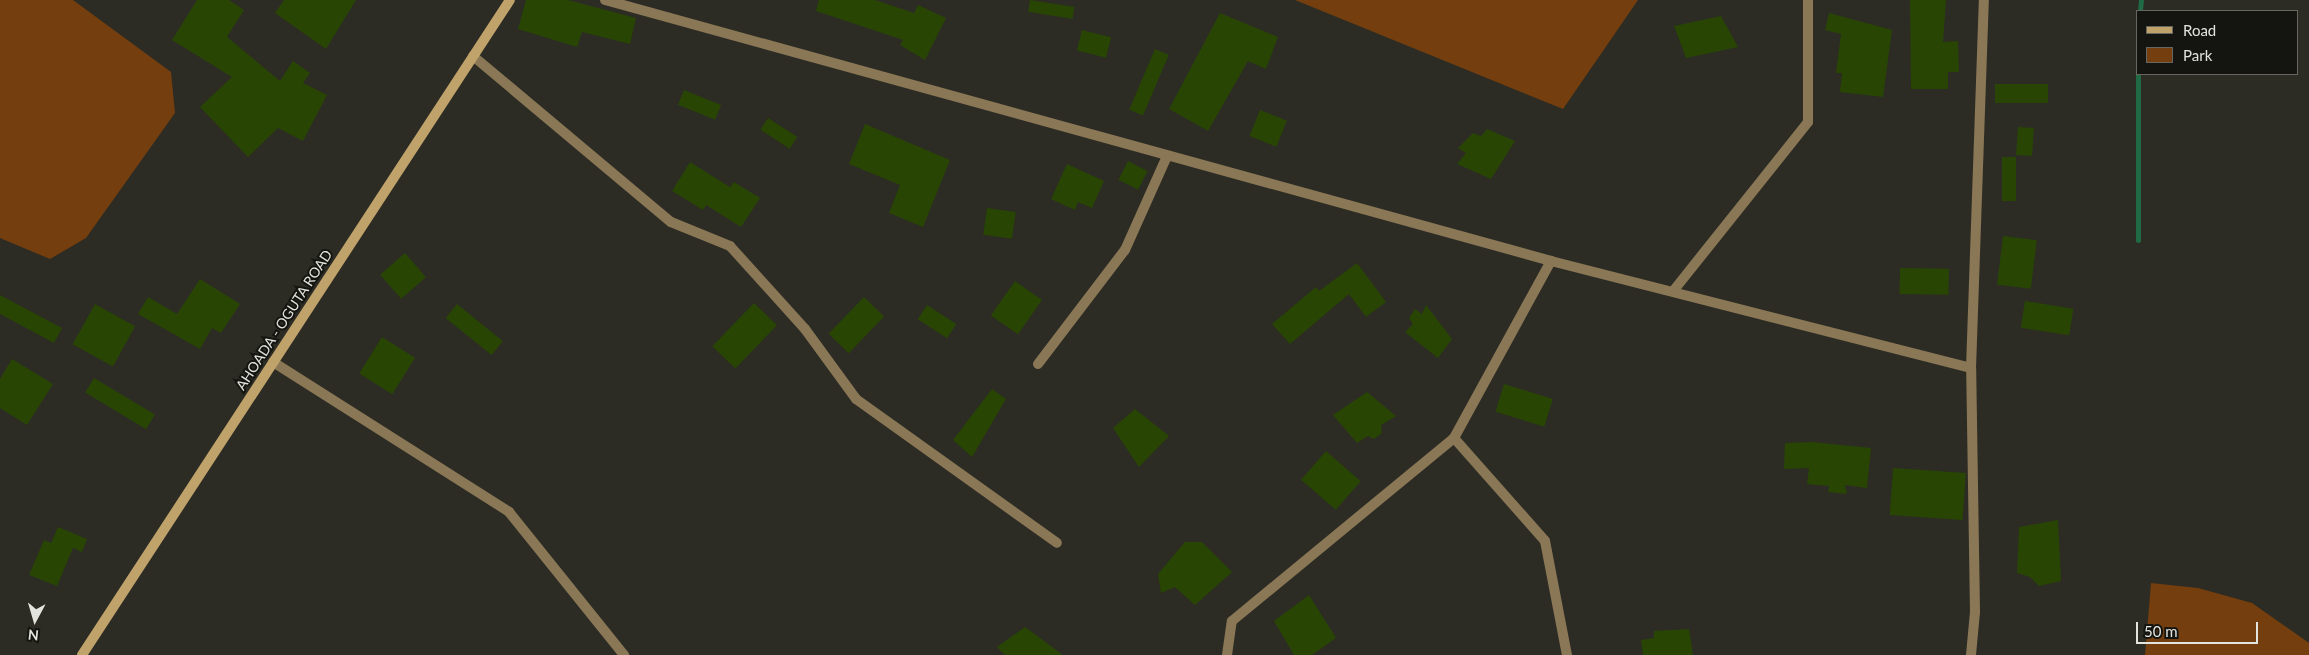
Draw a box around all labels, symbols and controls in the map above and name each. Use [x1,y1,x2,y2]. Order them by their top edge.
legend [2136,10,2299,75]
text: Road [2183,21,2216,39]
text: Park [2183,46,2212,64]
street label: AHOADA - OGUTA ROAD [232,246,336,394]
north arrow [10,595,60,645]
scale bar [2139,612,2262,644]
text: 50 m [2144,622,2178,640]
text: N [27,626,40,644]

